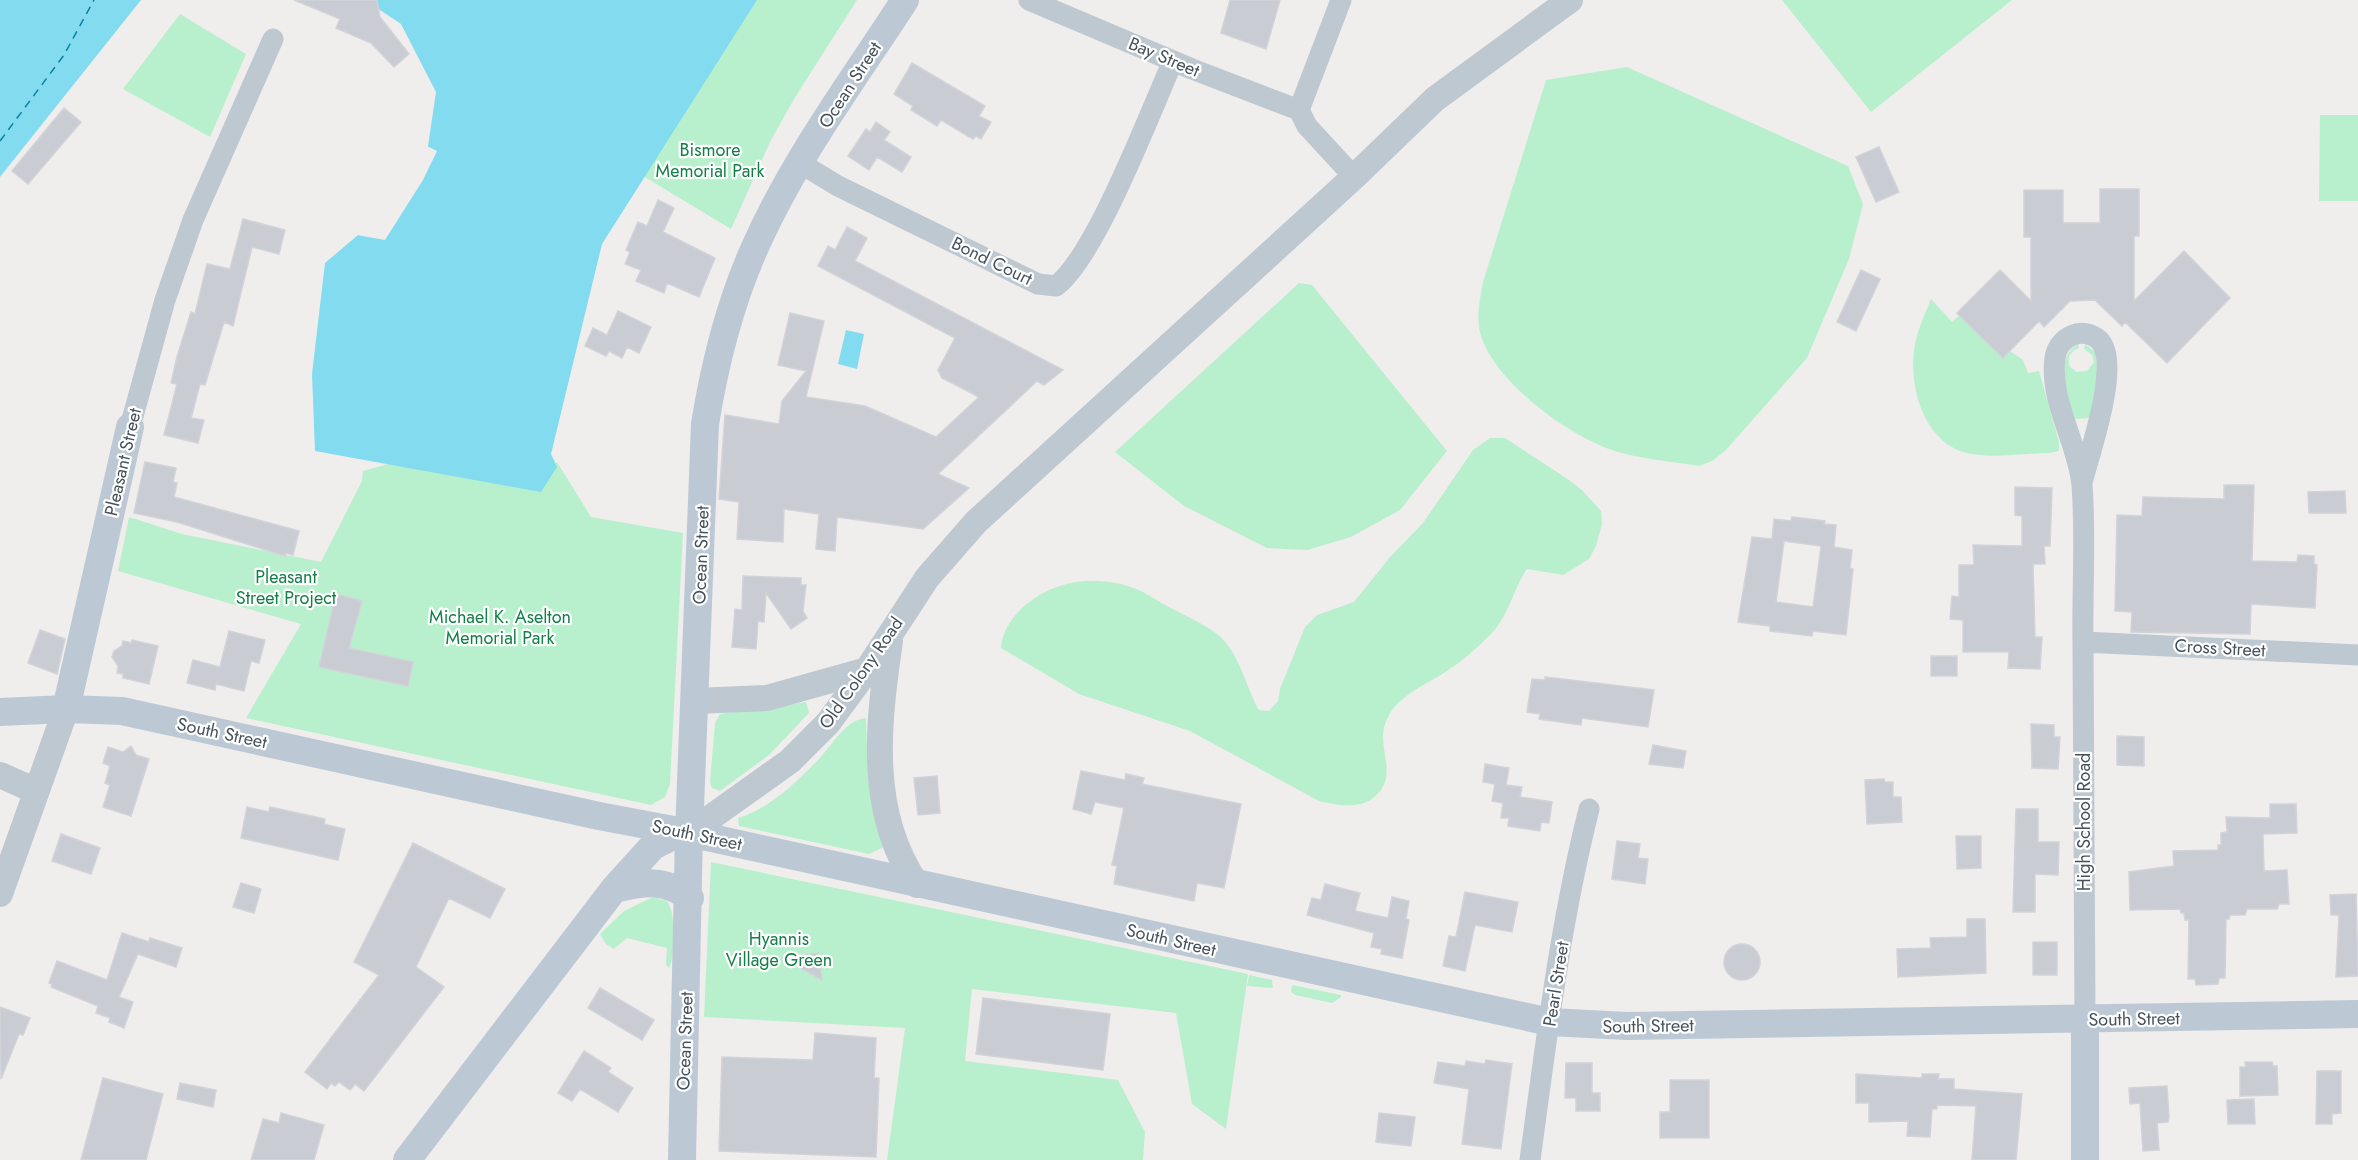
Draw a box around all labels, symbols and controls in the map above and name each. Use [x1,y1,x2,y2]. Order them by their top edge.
street label: Bay Street [1124,30,1204,84]
street label: Ocean Street [812,36,888,133]
park label: Bismore Memorial Park [656,137,764,184]
street label: Bond Court [947,230,1037,292]
street label: Pleasant Street [98,405,148,518]
street label: Ocean Street [686,505,716,605]
park label: Pleasant Street Project [236,564,337,611]
park label: Michael K. Aselton Memorial Park [429,604,571,651]
street label: Old Colony Road [813,612,909,734]
street label: Cross Street [2174,633,2267,663]
street label: South Street [175,711,270,755]
street label: High School Road [2071,753,2097,891]
street label: South Street [650,813,745,857]
street label: South Street [1124,917,1219,963]
park label: Hyannis Village Green [726,926,832,973]
street label: Pearl Street [1536,939,1576,1028]
street label: Ocean Street [670,991,700,1091]
street label: South Street [2088,1005,2181,1033]
street label: South Street [1602,1012,1695,1040]

